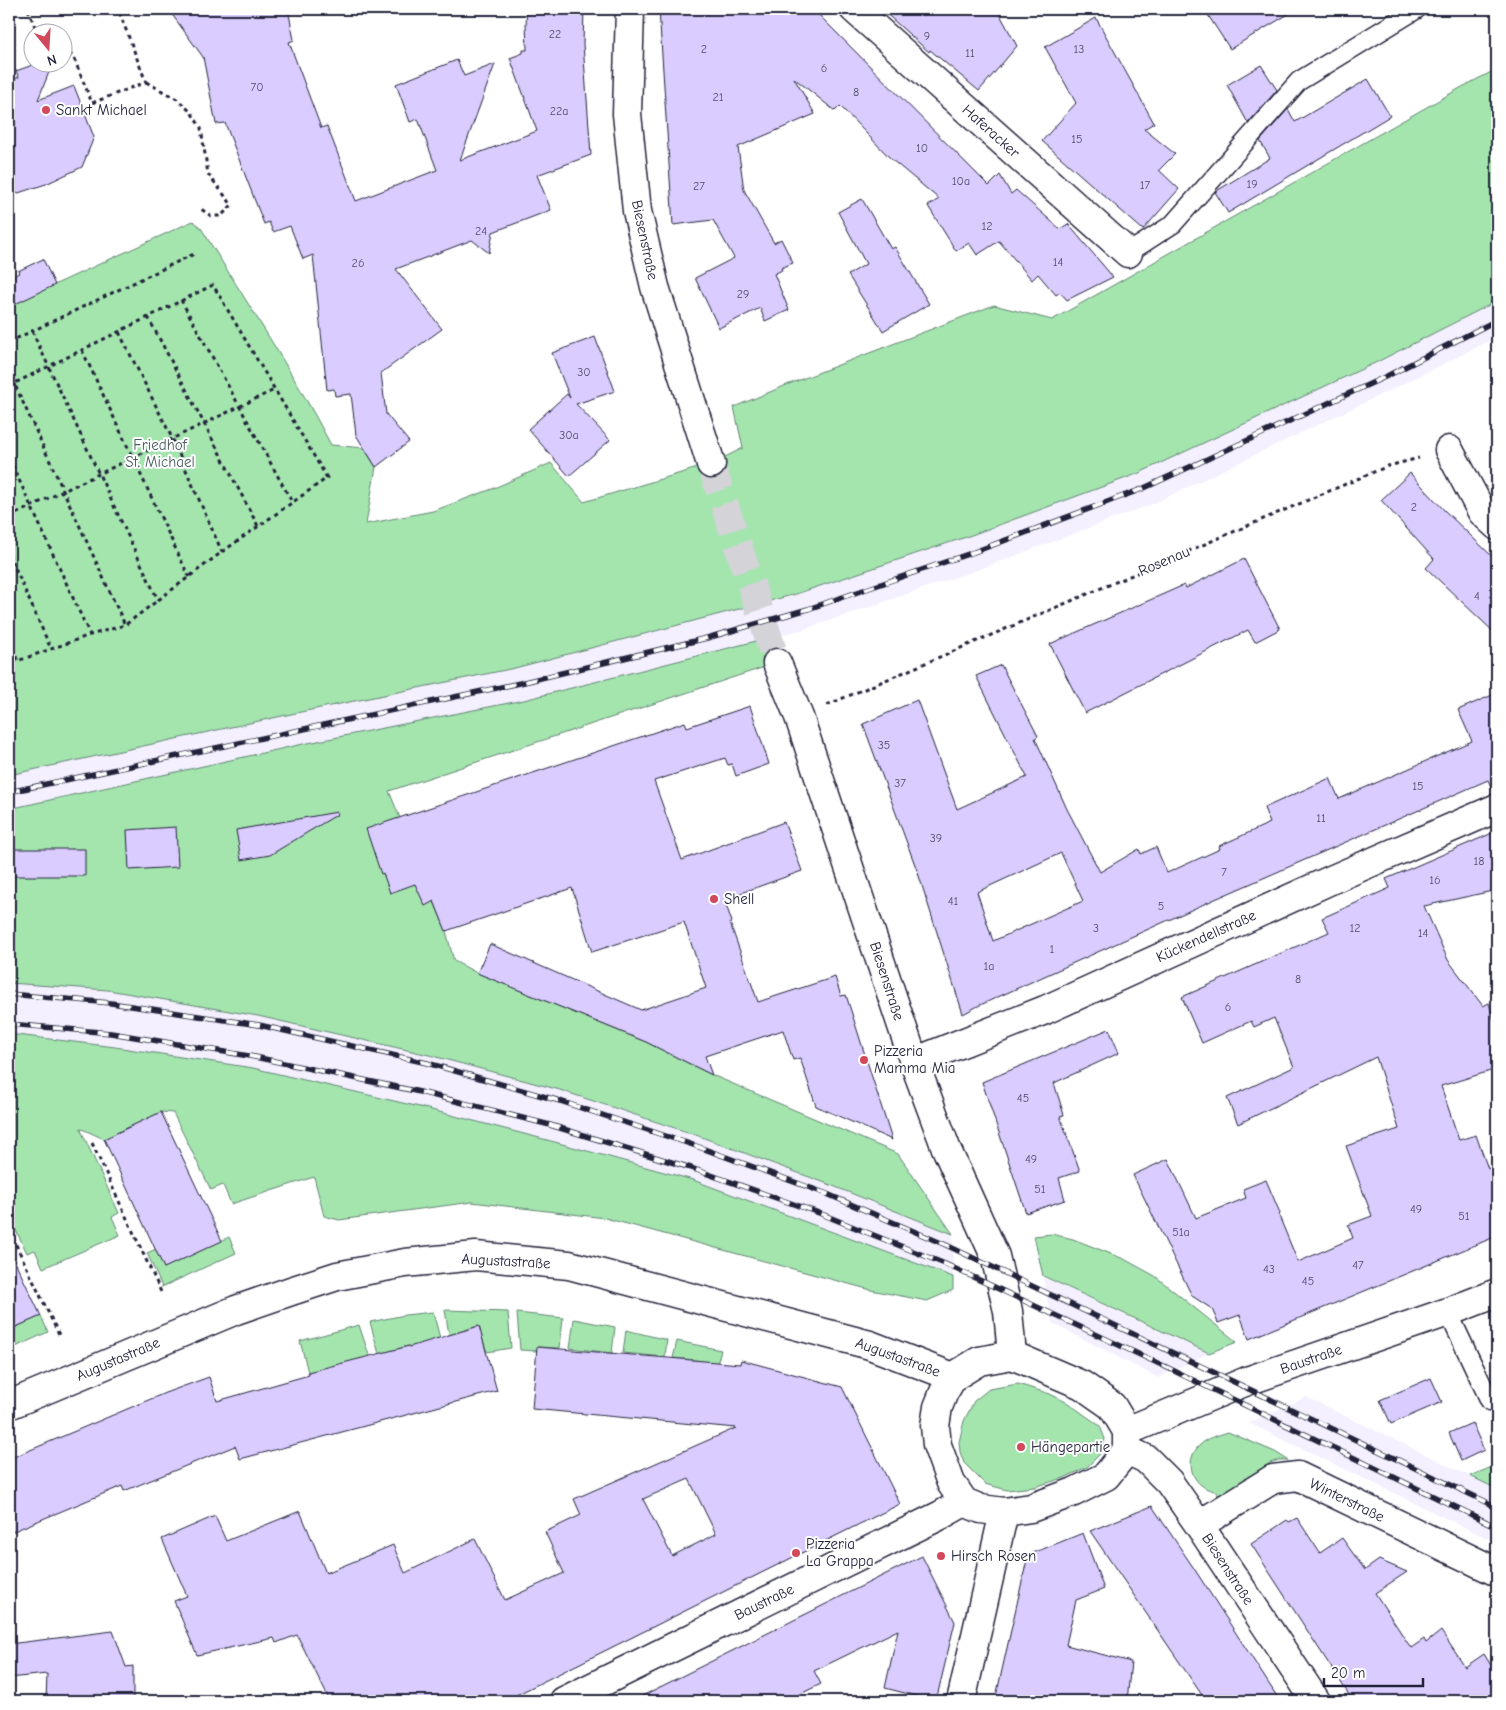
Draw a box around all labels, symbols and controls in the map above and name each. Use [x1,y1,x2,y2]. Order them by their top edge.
north arrow [22,22,72,72]
house number: 22 [549,27,561,41]
house number: 9 [924,29,930,43]
house number: 2 [701,42,707,56]
house number: 13 [1074,42,1084,56]
house number: 11 [965,46,975,60]
text: N [45,50,59,69]
house number: 6 [821,61,827,75]
house number: 70 [251,80,263,94]
house number: 8 [853,85,859,99]
house number: 21 [712,90,724,104]
place label: Sankt Michael [56,101,147,119]
street label: Haferacker [959,101,1023,161]
marker: Sankt Michael [40,104,52,116]
house number: 22a [550,104,568,118]
house number: 15 [1071,132,1083,146]
house number: 10 [916,141,928,155]
house number: 10a [952,174,970,188]
house number: 19 [1246,177,1258,191]
house number: 17 [1140,178,1151,192]
house number: 27 [693,179,705,193]
street label: Biesenstraße [628,198,662,282]
house number: 12 [981,219,993,233]
house number: 24 [475,224,487,238]
house number: 14 [1053,255,1063,269]
house number: 26 [352,256,364,270]
house number: 29 [737,287,749,301]
house number: 30 [577,365,591,379]
house number: 30a [559,428,579,442]
park label: Friedhof St. Michael [125,436,195,471]
house number: 2 [1411,500,1417,514]
street label: Rosenau [1136,542,1192,580]
house number: 4 [1474,589,1480,603]
house number: 35 [878,738,890,752]
house number: 37 [894,776,906,790]
house number: 15 [1412,779,1424,793]
house number: 11 [1316,811,1326,825]
house number: 39 [930,831,942,845]
house number: 18 [1474,854,1484,868]
house number: 7 [1221,865,1227,879]
house number: 16 [1429,873,1441,887]
place label: Shell [724,890,754,908]
marker: Shell [708,893,720,905]
house number: 41 [948,894,959,908]
house number: 5 [1158,899,1164,913]
street label: Kückendellstraße [1153,906,1259,966]
house number: 3 [1093,921,1099,935]
house number: 12 [1349,921,1361,935]
house number: 14 [1418,926,1428,940]
street label: Biesenstraße [866,939,908,1023]
house number: 1 [1050,942,1055,956]
house number: 1a [984,959,994,973]
house number: 8 [1295,972,1301,986]
house number: 6 [1225,1000,1231,1014]
place label: Pizzeria Mamma Mia [874,1042,956,1077]
marker: Pizzeria Mamma Mia [858,1054,870,1066]
house number: 45 [1017,1091,1029,1105]
house number: 49 [1025,1152,1037,1166]
house number: 51 [1034,1182,1046,1196]
house number: 49 [1410,1202,1422,1216]
house number: 51 [1458,1209,1470,1223]
house number: 51a [1172,1225,1190,1239]
street label: Augustastraße [461,1250,551,1272]
house number: 47 [1352,1258,1364,1272]
house number: 43 [1263,1262,1275,1276]
house number: 45 [1302,1274,1314,1288]
street label: Augustastraße [73,1333,163,1385]
street label: Augustastraße [853,1333,943,1381]
street label: Baustraße [1278,1340,1345,1378]
place label: Hängepartie [1031,1438,1111,1456]
marker: Hängepartie [1015,1441,1027,1453]
street label: Winterstraße [1306,1474,1388,1526]
street label: Biesenstraße [1198,1530,1258,1609]
place label: Pizzeria La Grappa [806,1535,874,1570]
marker: Pizzeria La Grappa [790,1547,802,1559]
place label: Hirsch Rosen [951,1547,1036,1565]
marker: Hirsch Rosen [935,1550,947,1562]
street label: Baustraße [731,1580,797,1624]
scale bar [1324,1655,1422,1687]
text: 20 m [1331,1664,1365,1682]

